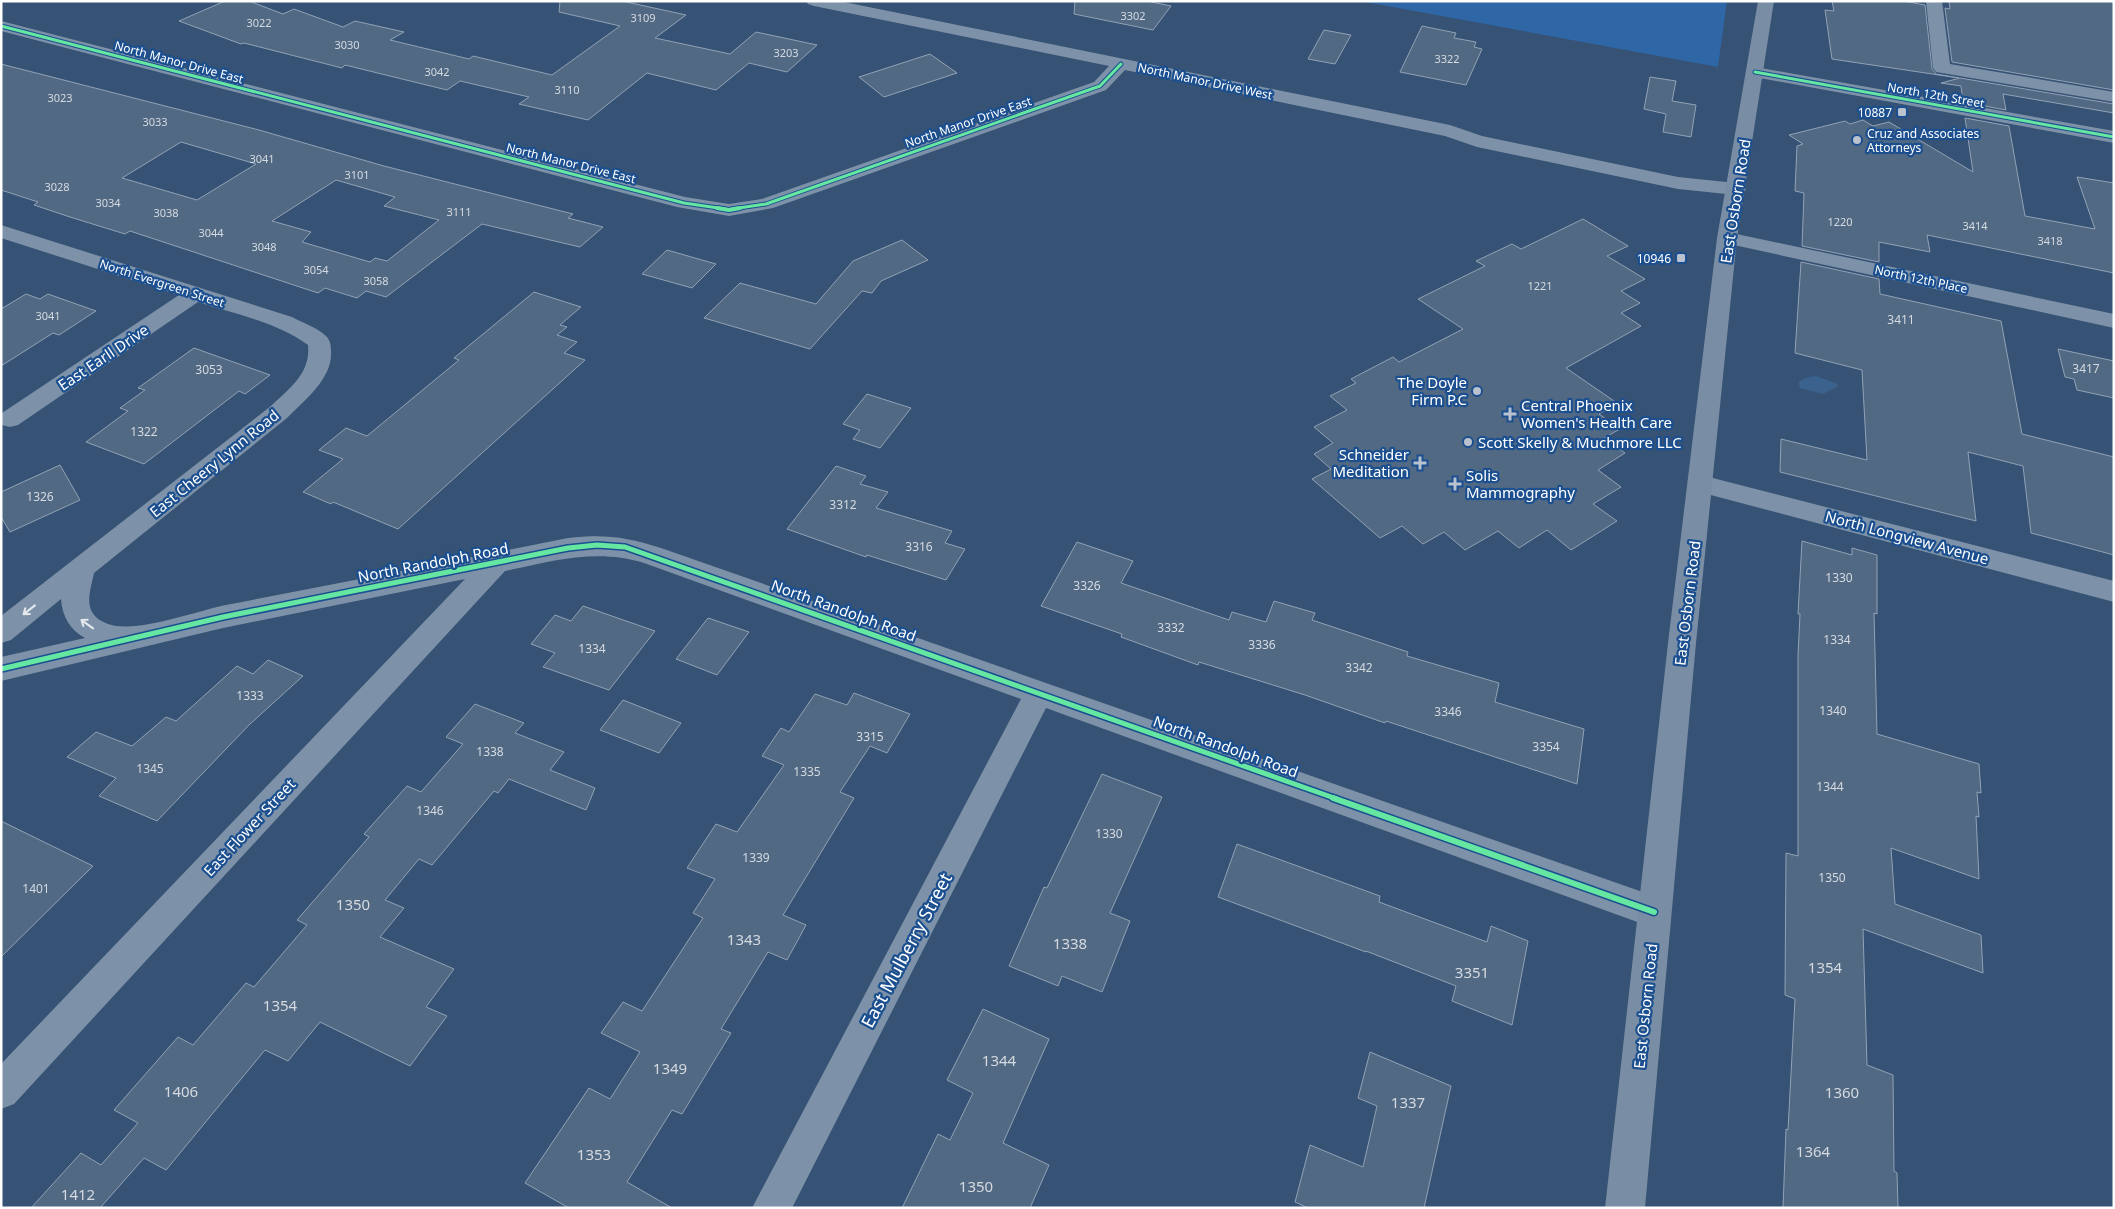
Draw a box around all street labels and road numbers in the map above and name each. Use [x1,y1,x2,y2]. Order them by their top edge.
street label: North Manor Drive East [113,37,246,88]
street label: North Manor Drive West [1136,58,1274,104]
street label: North 12th Street [1886,78,1987,112]
street label: North Manor Drive East [902,92,1034,152]
street label: East Osborn Road [1715,137,1755,265]
street label: North Manor Drive East [504,139,638,187]
street label: North Evergreen Street [97,255,227,311]
street label: North 12th Place [1873,261,1969,297]
street label: East Earll Drive [54,319,152,395]
street label: East Cheery Lynn Road [145,405,283,521]
street label: North Longview Avenue [1823,506,1991,568]
street label: North Randolph Road [356,538,510,586]
street label: East Osborn Road [1669,539,1705,667]
street label: North Randolph Road [769,574,919,646]
street label: North Randolph Road [1151,710,1301,782]
street label: East Flower Street [199,774,300,880]
street label: East Mulberry Street [855,868,957,1032]
street label: East Osborn Road [1628,942,1662,1070]

